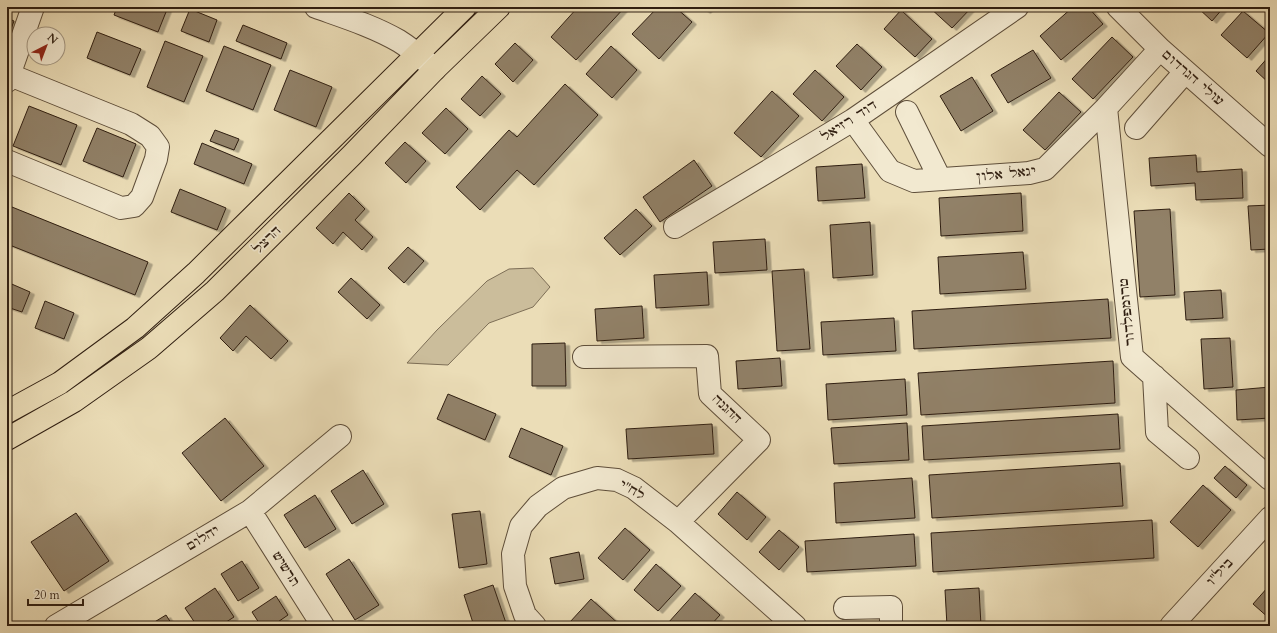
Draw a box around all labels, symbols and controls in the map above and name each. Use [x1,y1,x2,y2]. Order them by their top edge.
north arrow [26,26,66,66]
text: N [44,30,61,48]
street label: עולי הגרדום [1158,46,1228,110]
street label: דוד רזיאל [818,96,880,146]
street label: יגאל אלון [975,162,1037,186]
street label: הרצל [249,222,285,258]
street label: טרומפלדור [1114,277,1140,347]
street label: ההגנה [708,390,746,428]
street label: לח"י [616,475,648,505]
street label: יהלום [183,521,223,555]
street label: תרשיש [268,548,304,590]
street label: ביל"ו [1202,554,1238,590]
scale bar [28,581,83,607]
text: 20 m [34,587,61,603]

